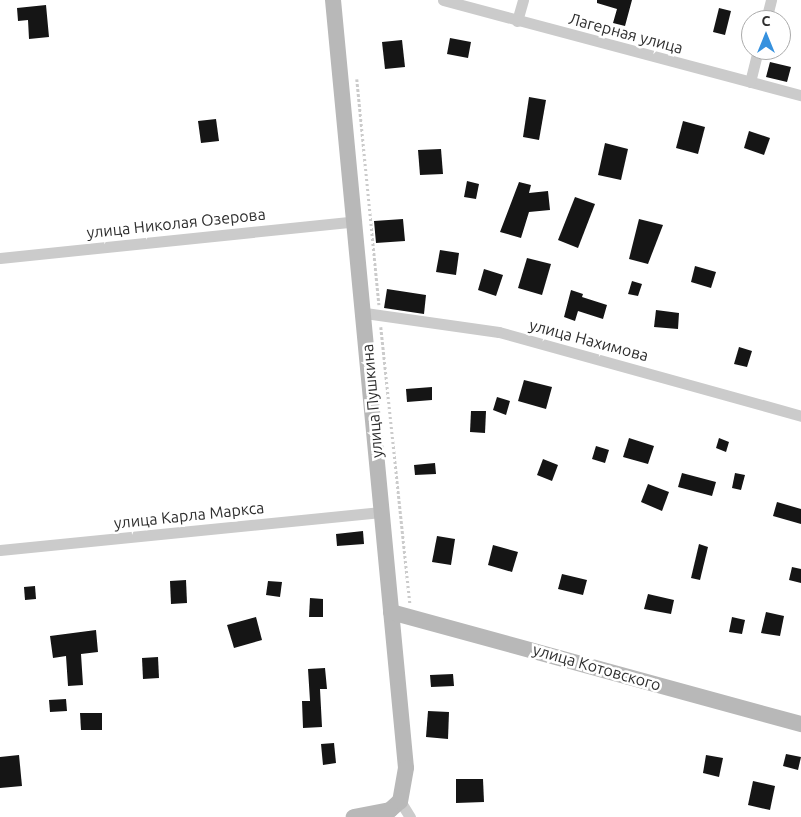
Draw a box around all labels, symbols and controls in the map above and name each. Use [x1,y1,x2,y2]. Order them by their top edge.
street label: Лагерная улица [567,9,685,57]
north arrow [741,10,791,60]
text: С [762,13,770,29]
street label: улица Николая Озерова [86,204,266,242]
street label: улица Нахимова [527,315,651,365]
street label: улица Пушкина [357,343,387,459]
street label: улица Карла Маркса [113,498,265,532]
street label: улица Котовского [531,640,663,694]

